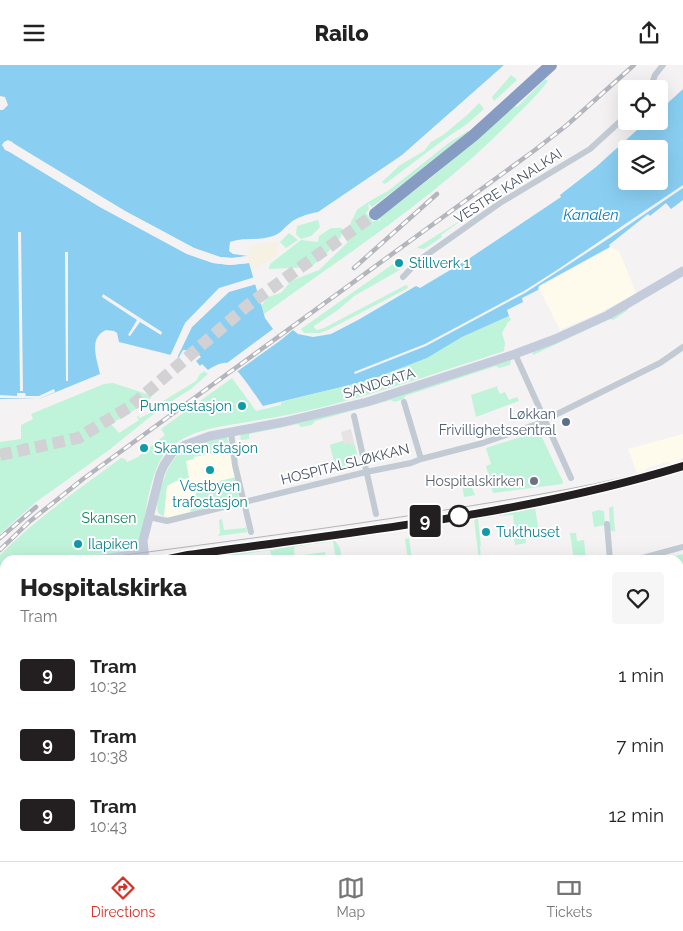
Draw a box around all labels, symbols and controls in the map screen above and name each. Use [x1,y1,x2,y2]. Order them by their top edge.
icon: menu [20,19,48,47]
icon: share [635,19,663,47]
text: Railo [314,20,369,46]
map controls [618,80,668,190]
button: locate [618,80,668,130]
button: layers [618,140,668,190]
street label: VESTRE KANALKAI [451,145,565,227]
water label: Kanalen [563,206,619,224]
place label: Stillverk 1 [409,255,470,271]
marker: Stillverk 1 [393,257,405,269]
street label: SANDGATA [341,364,417,401]
place label: Pumpestasjon [140,398,232,414]
marker: Pumpestasjon [236,400,248,412]
place label: Løkkan Frivillighetssentral [439,406,556,438]
marker: Løkkan Frivillighetssentral [560,416,572,428]
place label: Skansen stasjon [154,440,258,456]
street label: HOSPITALSLØKKAN [279,440,411,488]
marker: Skansen stasjon [138,442,150,454]
marker: Vestbyen trafostasjon [204,464,216,476]
place label: Hospitalskirken [425,473,524,489]
marker: Hospitalskirken [528,475,540,487]
place label: Vestbyen trafostasjon [172,478,248,510]
line badge: 9 [409,505,441,537]
unlabelled marker [448,505,470,527]
park label: Skansen [82,510,136,526]
text: 9 [420,510,430,531]
place label: Tukthuset [496,524,560,540]
marker: Tukthuset [480,526,492,538]
place label: Ilapiken [88,536,138,552]
marker: Ilapiken [72,538,84,550]
button: heart [612,572,664,624]
text: Hospitalskirka [20,573,187,602]
text: Tram [20,607,57,626]
text: Tram [90,655,137,677]
text: 9 [42,664,53,685]
text: 1 min [618,664,664,686]
text: 10:32 [90,677,127,696]
text: Tram [90,725,137,747]
text: 9 [42,734,53,755]
text: 7 min [616,734,664,756]
text: 10:38 [90,747,128,766]
text: Tram [90,795,137,817]
text: 9 [42,804,53,825]
text: 12 min [608,804,664,826]
text: 10:43 [90,817,127,836]
tab: Directions [91,874,155,920]
tab: Map [337,874,365,920]
tab: Tickets [546,874,592,920]

